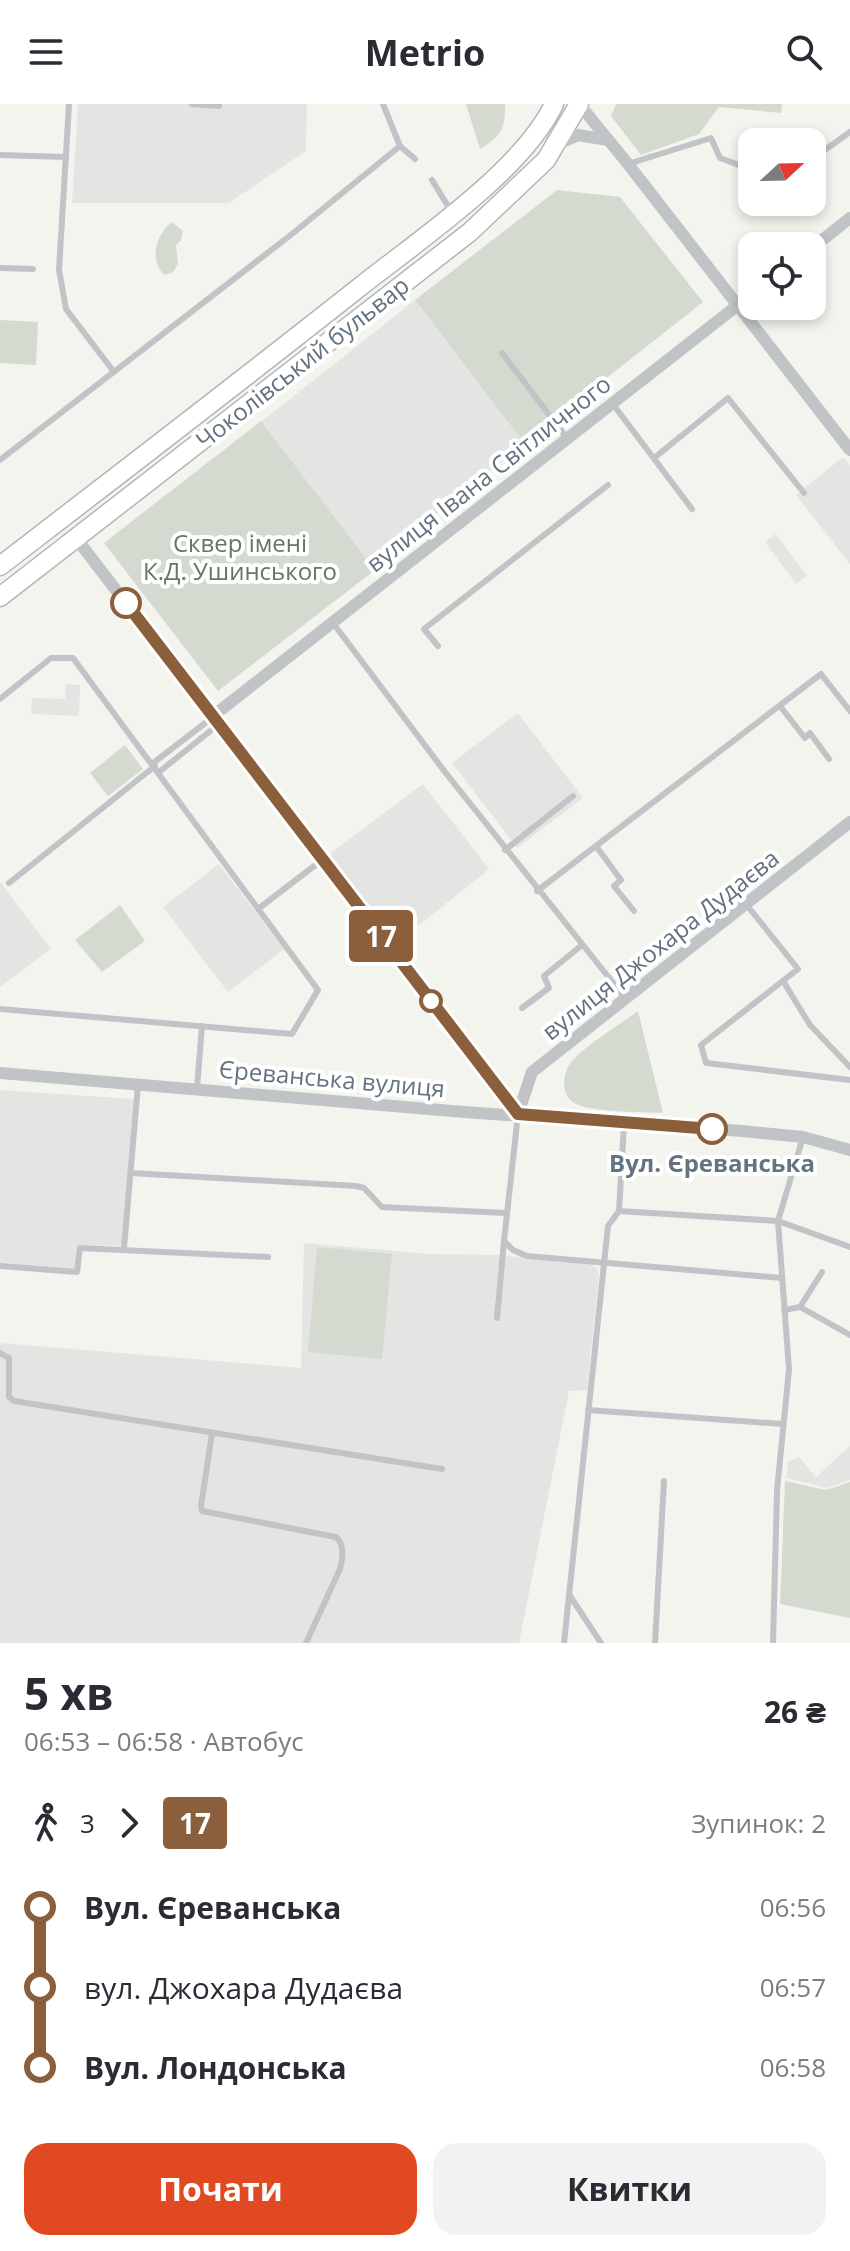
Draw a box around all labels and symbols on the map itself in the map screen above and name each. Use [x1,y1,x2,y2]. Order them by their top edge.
north arrow [738,128,826,216]
street label: Чоколівський бульвар [189,268,415,456]
street label: вулиця Івана Світличного [359,367,617,579]
park label: Сквер імені К.Д. Ушинського [143,526,337,587]
unlabelled marker [111,588,141,618]
street label: вулиця Джохара Дудаєва [535,841,785,1047]
line badge: 17 [345,910,417,962]
unlabelled marker [420,990,442,1012]
street label: Єреванська вулиця [218,1052,446,1104]
marker: Вул. Єреванська [697,1114,727,1144]
place label: Вул. Єреванська [609,1146,815,1179]

